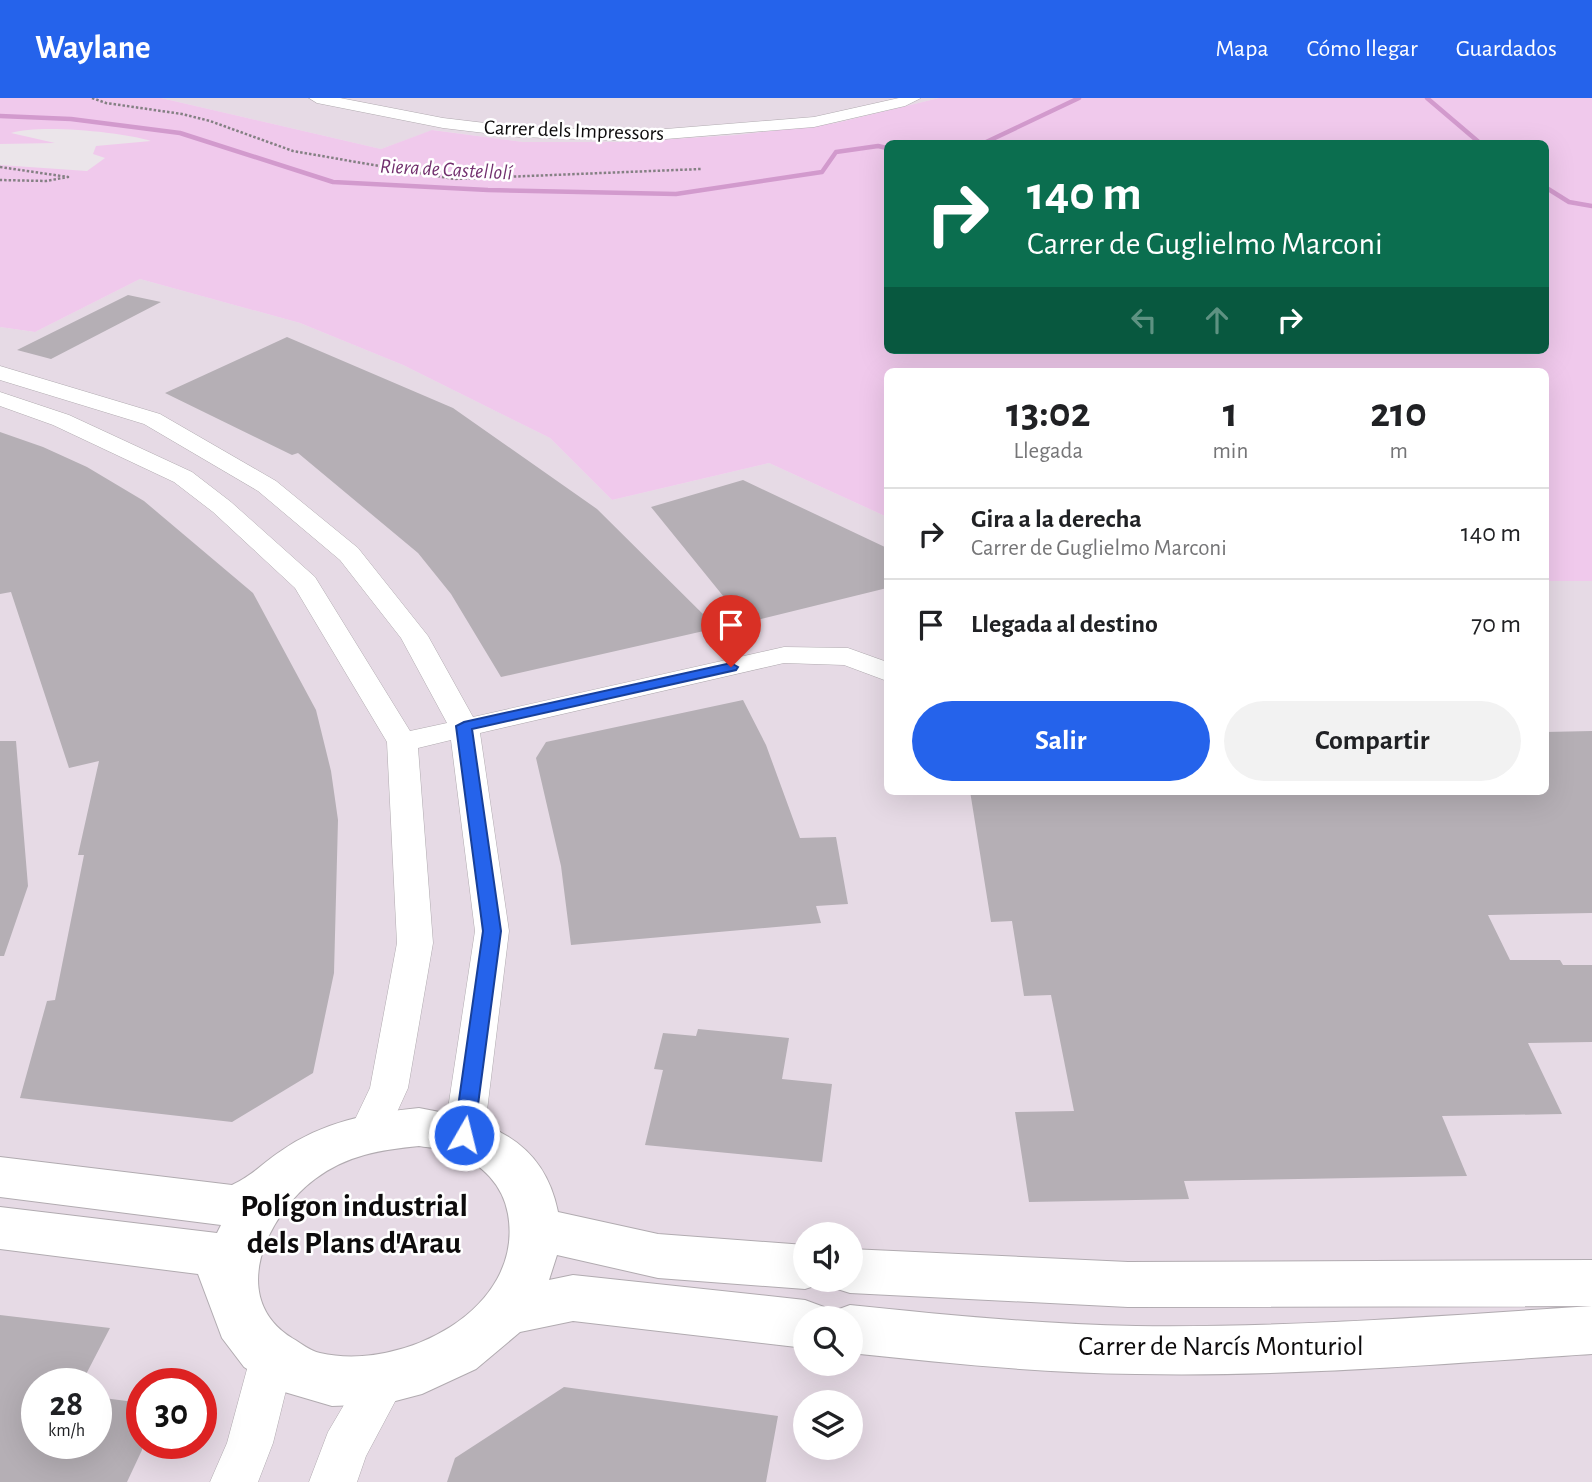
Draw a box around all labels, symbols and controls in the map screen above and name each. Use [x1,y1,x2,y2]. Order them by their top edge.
text: Waylane [35,32,151,65]
text: Mapa [1215,37,1269,61]
text: Cómo llegar [1307,37,1418,61]
text: Guardados [1456,37,1557,61]
street label: Carrer dels Impressors [484,117,664,144]
water label: Riera de Castellolí [379,156,514,184]
icon: right [912,168,1003,259]
text: 140 m [1027,170,1142,219]
text: Carrer de Guglielmo Marconi [1027,228,1383,260]
icon: left [1125,301,1163,339]
icon: ahead [1198,301,1236,339]
icon: right [1271,301,1309,339]
text: 13:02 [1006,392,1090,434]
text: 1 [1223,392,1238,434]
text: 210 [1370,392,1427,434]
text: Llegada [1013,440,1083,463]
text: min [1212,440,1248,463]
text: m [1389,440,1408,463]
text: Gira a la derecha [971,506,1142,532]
icon: right [912,515,950,553]
text: 140 m [1461,520,1521,546]
text: Carrer de Guglielmo Marconi [971,537,1227,560]
pin [701,595,761,667]
icon: arrive [712,606,750,644]
icon: arrive [912,606,950,644]
text: Llegada al destino [971,611,1158,637]
text: 70 m [1471,611,1521,637]
button: Salir [912,701,1210,781]
button: Compartir [1224,701,1521,781]
position arrow [427,1098,501,1172]
district label: Polígon industrial dels Plans d'Arau [240,1190,468,1259]
map controls [793,1222,863,1460]
button: sound [793,1222,863,1292]
button: search [793,1306,863,1376]
street label: Carrer de Narcís Monturiol [1078,1333,1364,1361]
speed limit sign: 30 [126,1368,217,1459]
text: 28 [50,1387,83,1422]
button: layers [793,1390,863,1460]
text: km/h [48,1422,85,1440]

